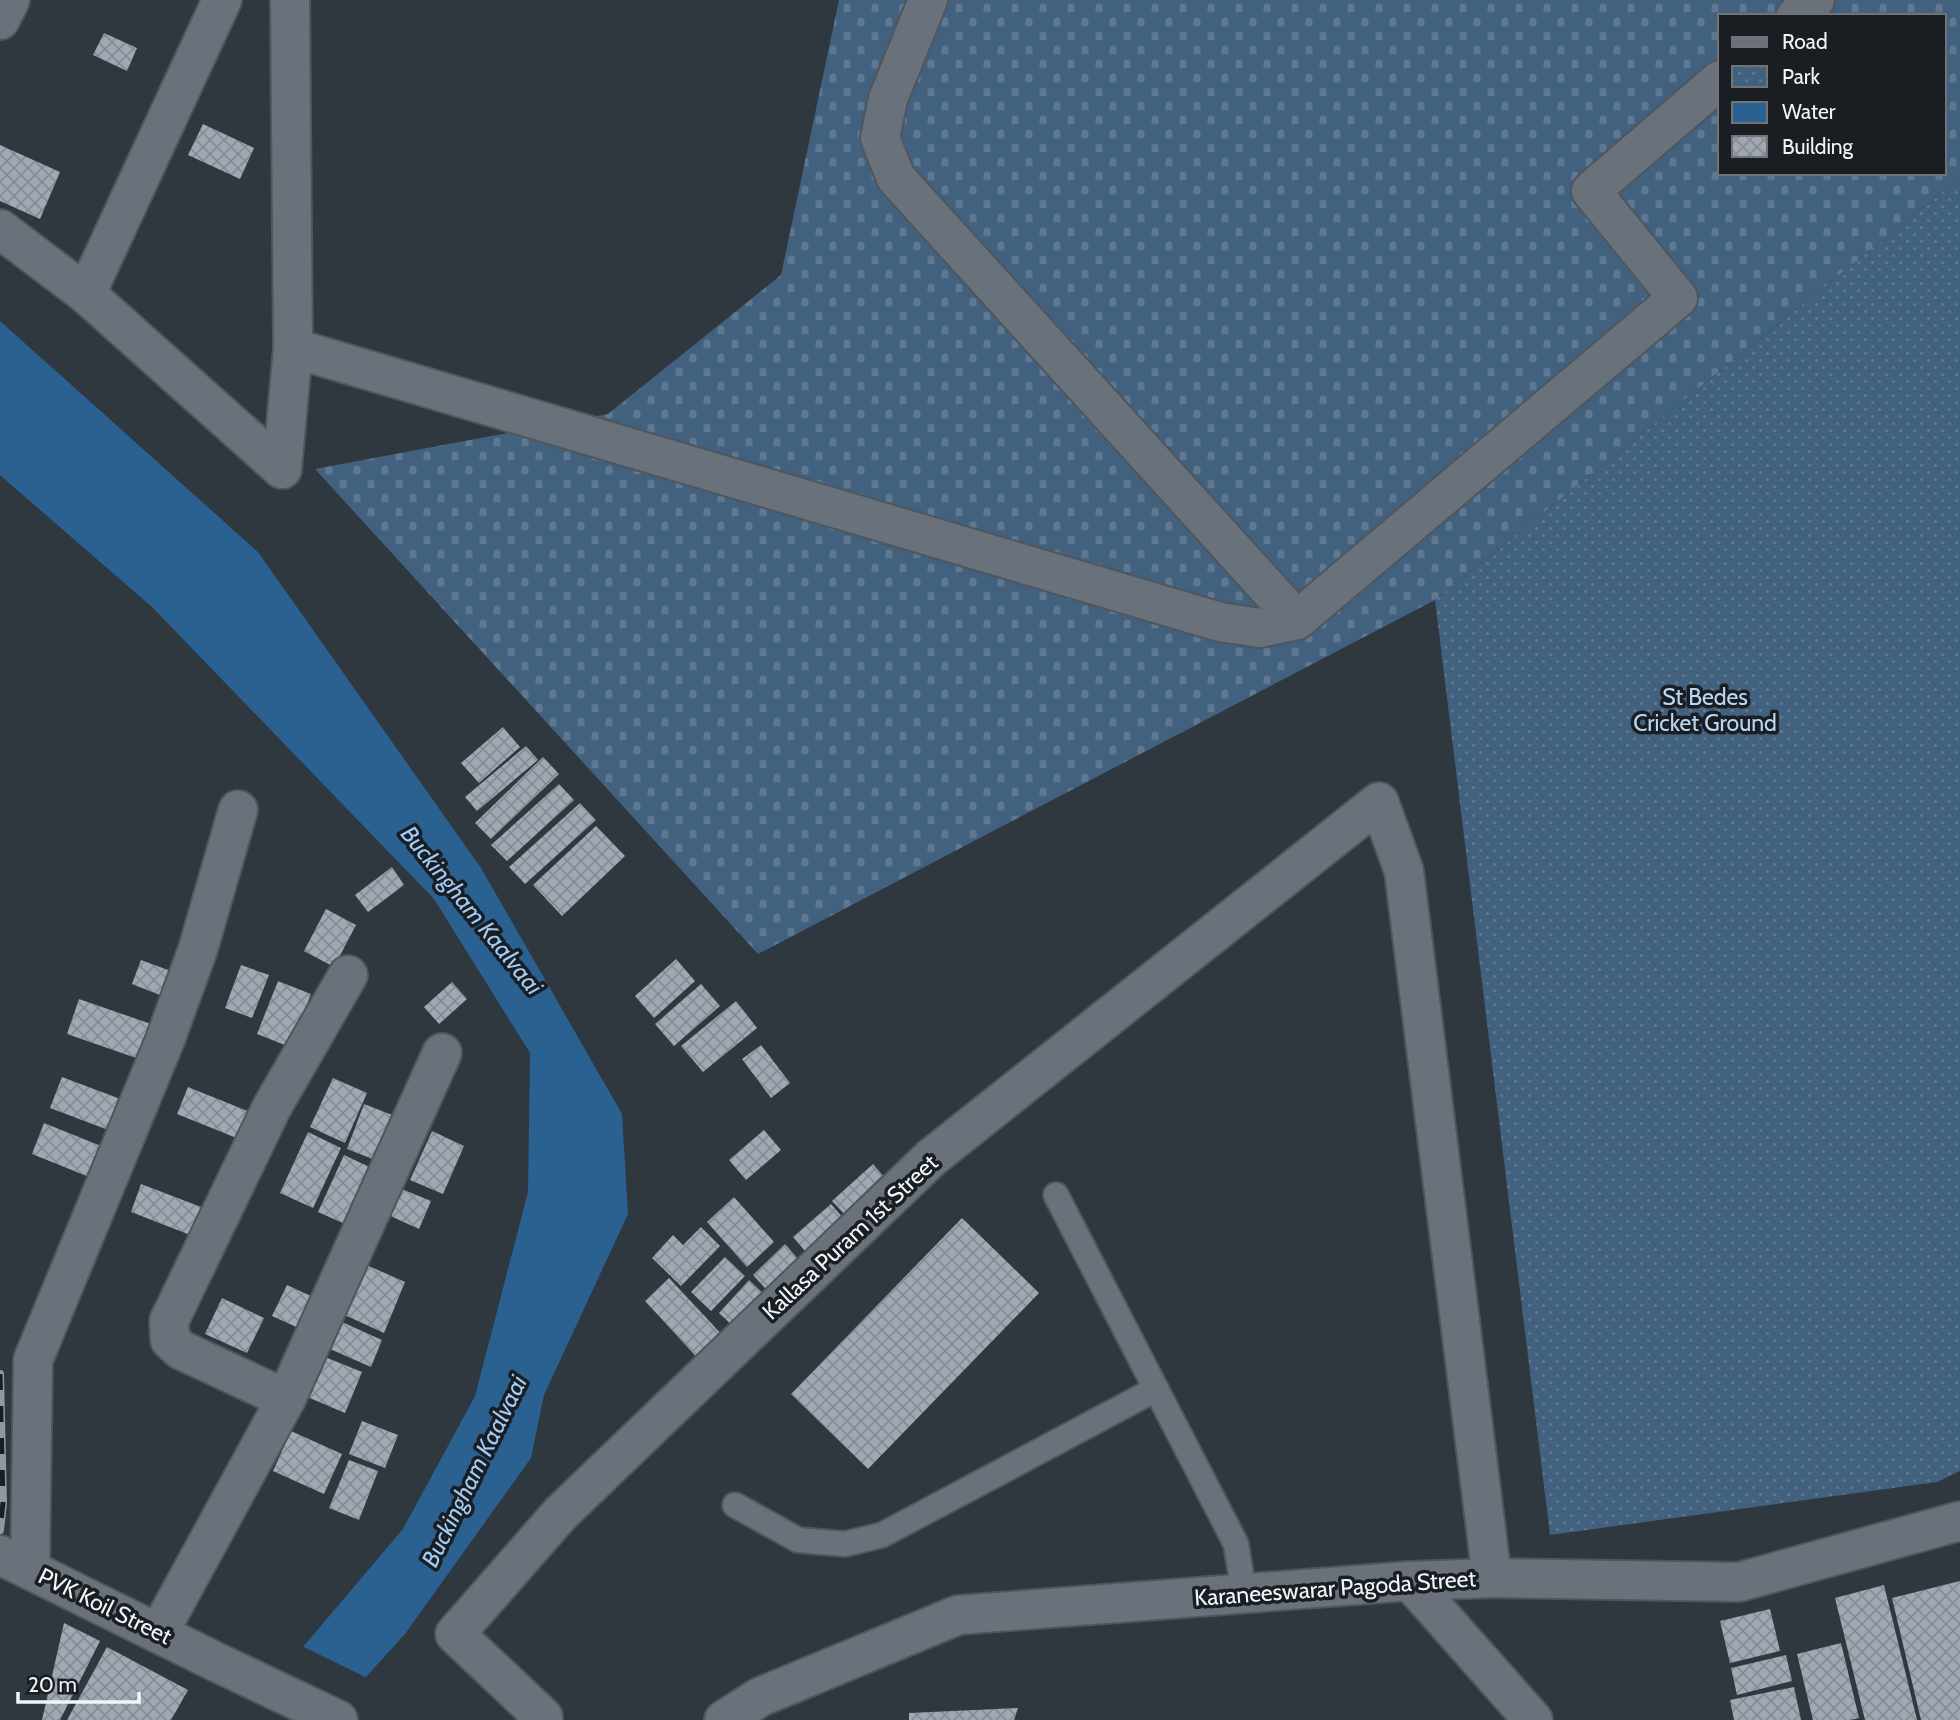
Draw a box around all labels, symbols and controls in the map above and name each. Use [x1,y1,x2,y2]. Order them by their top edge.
legend [1718,14,1946,175]
text: Road [1782,29,1828,54]
text: Park [1782,64,1820,89]
text: Water [1782,99,1836,124]
text: Building [1782,134,1854,159]
park label: St Bedes Cricket Ground [1633,683,1777,737]
water label: Buckingham Kaalvaai [395,820,550,1001]
street label: Kallasa Puram 1st Street [757,1148,944,1325]
water label: Buckingham Kaalvaai [415,1370,533,1571]
street label: PVK Koil Street [34,1562,176,1650]
street label: Karaneeswarar Pagoda Street [1193,1564,1477,1612]
scale bar [18,1660,138,1704]
text: 20 m [28,1672,77,1697]

